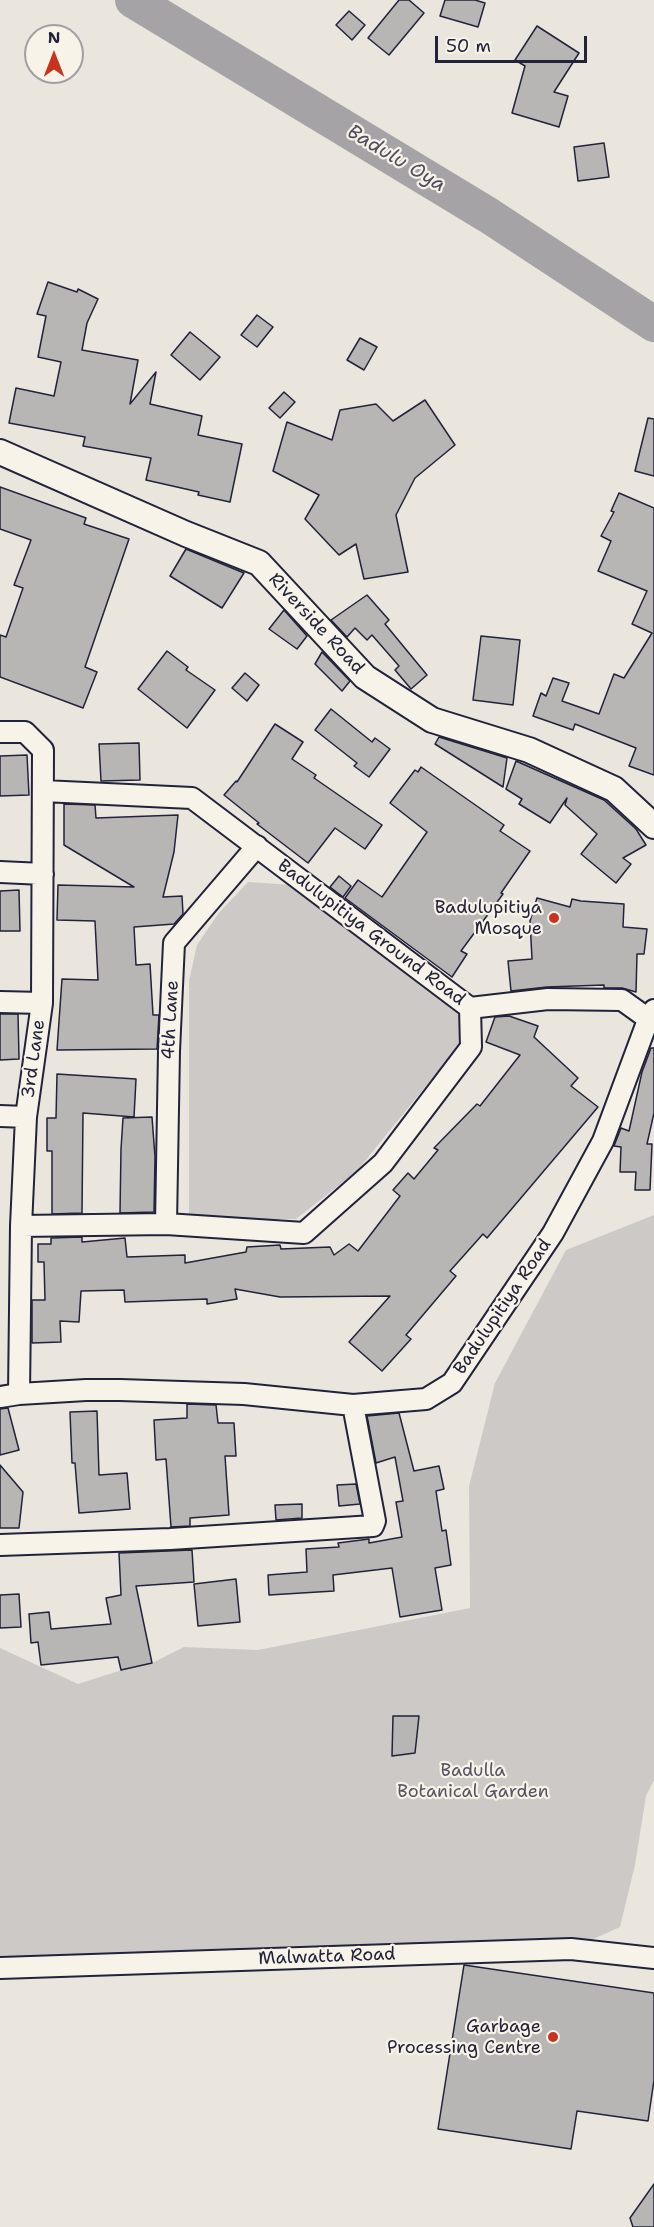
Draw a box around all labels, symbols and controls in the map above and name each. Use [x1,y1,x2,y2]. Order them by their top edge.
north arrow [24,24,84,84]
scale bar [438,24,590,62]
text: N [48,27,60,48]
text: 50 m [446,34,491,58]
water label: Badulu Oya [342,120,450,198]
street label: Riverside Road [264,569,368,679]
street label: Badulupitiya Ground Road [273,855,469,1011]
place label: Badulupitiya Mosque [435,897,542,940]
marker: Badulupitiya Mosque [547,911,561,925]
street label: 4th Lane [158,980,184,1060]
street label: 3rd Lane [18,1018,50,1100]
street label: Badulupitiya Road [450,1235,556,1379]
park label: Badulla Botanical Garden [397,1760,549,1802]
street label: Malwatta Road [258,1944,396,1970]
place label: Garbage Processing Centre [387,2016,541,2058]
marker: Garbage Processing Centre [546,2030,560,2044]

